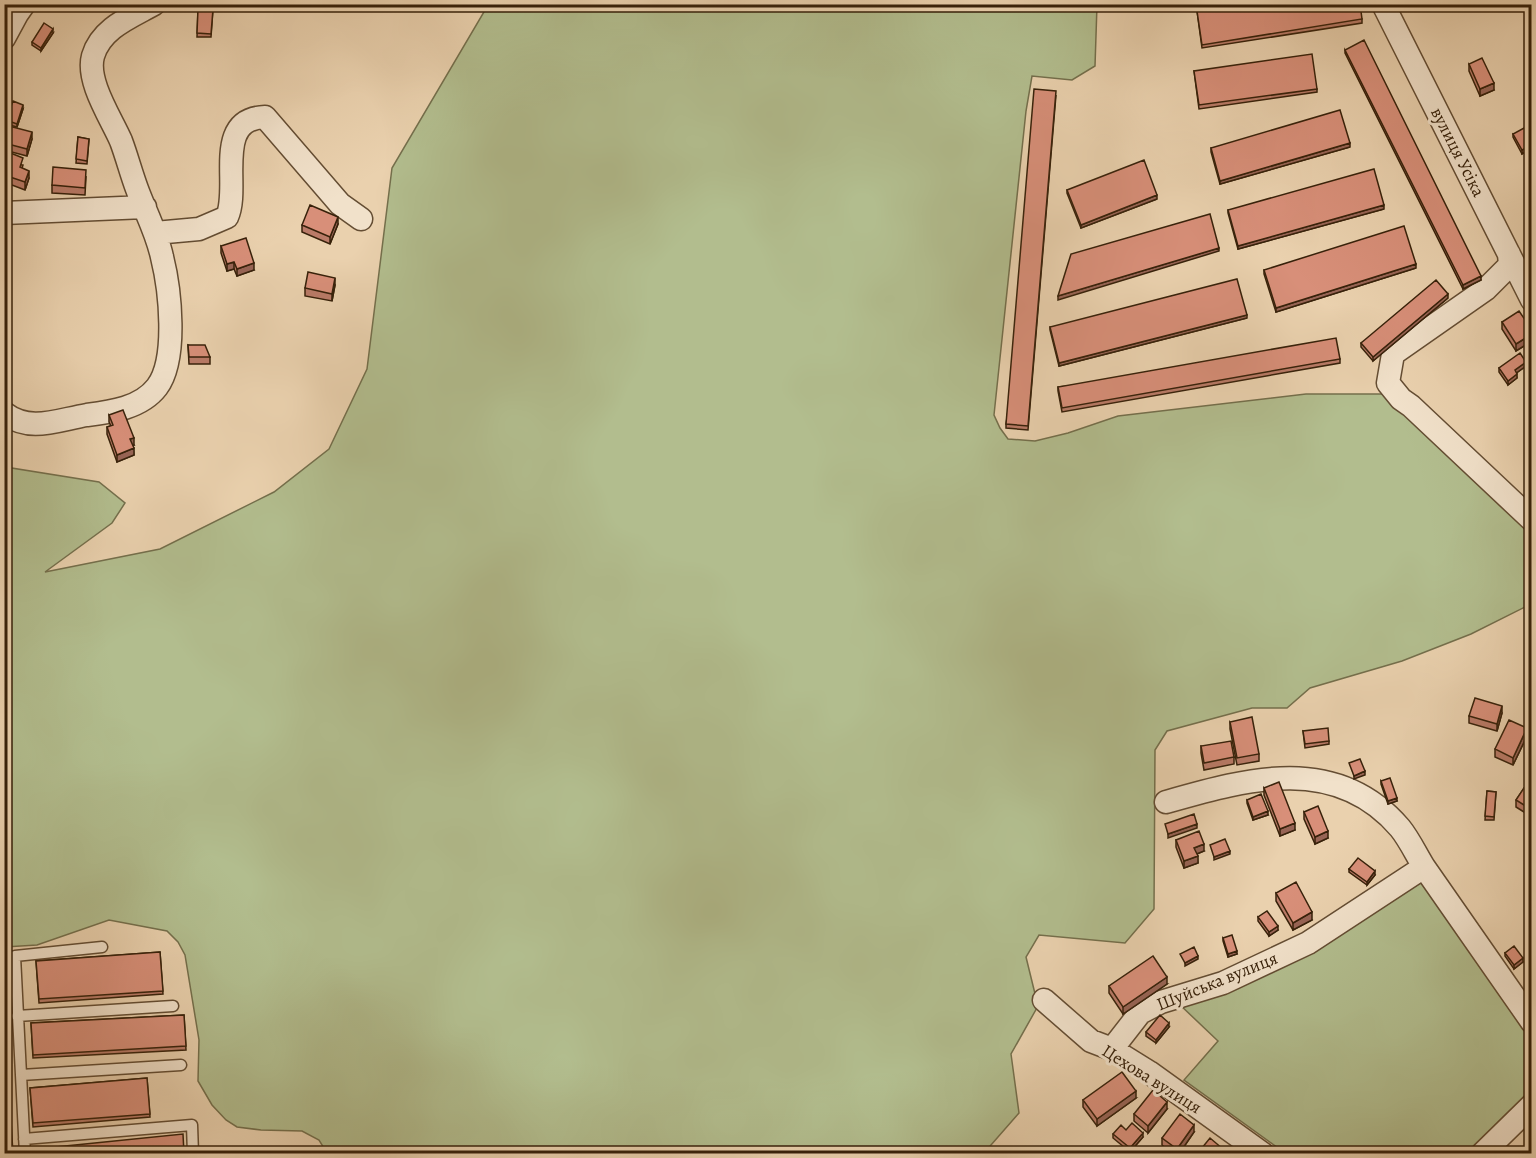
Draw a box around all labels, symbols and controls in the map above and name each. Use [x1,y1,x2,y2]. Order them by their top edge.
street label: вулиця Усіка [1425,103,1491,202]
street label: Шуйська вулиця [1153,946,1281,1016]
street label: Цехова вулиця [1097,1039,1207,1119]

